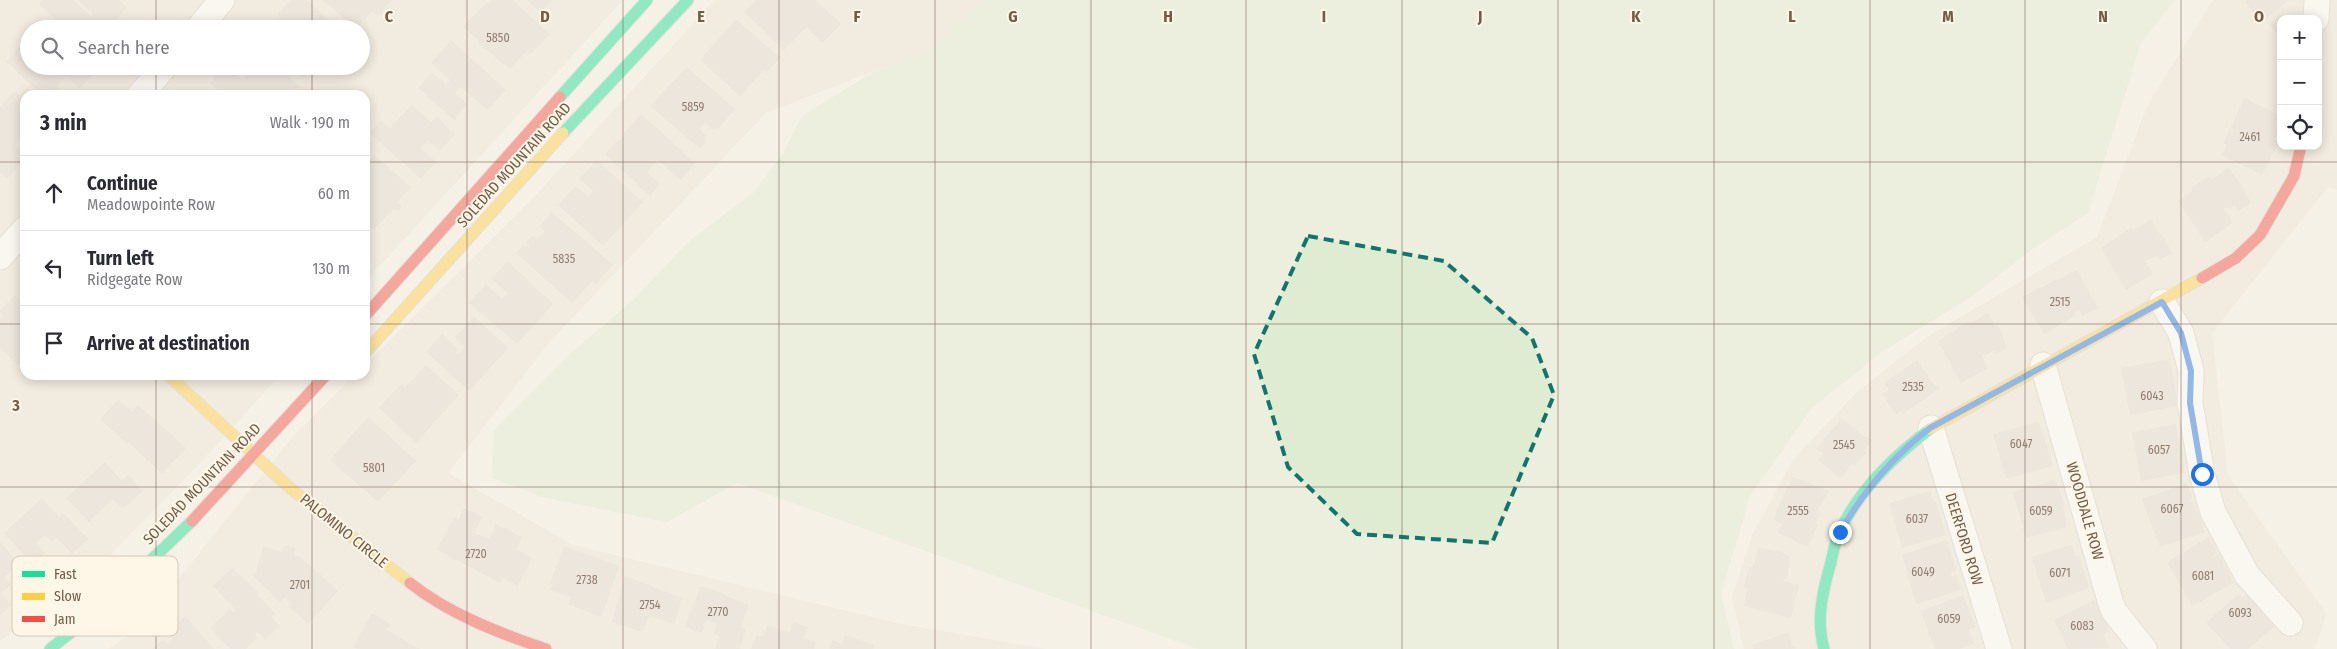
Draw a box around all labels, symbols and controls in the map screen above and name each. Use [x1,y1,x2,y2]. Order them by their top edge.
text: C [385,7,394,26]
text: D [540,7,550,26]
text: E [697,7,705,26]
text: F [853,7,861,26]
text: G [1008,7,1018,26]
text: H [1163,7,1173,26]
text: I [1322,7,1326,26]
text: J [1477,7,1482,26]
text: K [1631,7,1641,26]
text: L [1788,7,1796,26]
text: M [1942,7,1954,26]
text: N [2098,7,2108,26]
text: O [2254,7,2264,26]
map controls [2277,15,2322,150]
button: + [2277,15,2322,60]
search box [20,20,370,75]
house number: 5850 [486,31,510,45]
icon: search [38,34,66,62]
text: Search here [78,36,170,59]
button: − [2277,60,2322,105]
street label: SOLEDAD MOUNTAIN ROAD [453,99,575,231]
house number: 5859 [682,100,705,114]
button: locate [2277,105,2322,150]
text: 3 min [40,110,87,136]
text: Walk · 190 m [270,113,350,132]
house number: 2461 [2240,130,2260,144]
text: Continue [87,172,158,195]
icon: ahead [40,179,68,207]
text: 60 m [318,184,350,203]
text: Meadowpointe Row [87,195,215,214]
text: Turn left [87,247,154,270]
house number: 5835 [553,252,576,266]
icon: left [40,254,68,282]
text: 130 m [312,259,350,278]
text: Ridgegate Row [87,270,183,289]
house number: 2515 [2050,295,2071,309]
icon: arrive [40,329,68,357]
text: Arrive at destination [87,332,250,355]
house number: 2535 [1902,380,1924,394]
house number: 6043 [2140,389,2164,403]
text: 3 [11,396,20,415]
street label: SOLEDAD MOUNTAIN ROAD [139,420,265,548]
house number: 6047 [2010,437,2032,451]
house number: 2545 [1833,438,1855,452]
house number: 6057 [2148,443,2170,457]
street label: WOODDALE ROW [2062,460,2108,562]
house number: 5801 [363,461,385,475]
route start [2191,463,2214,486]
street label: PALOMINO CIRCLE [297,490,391,572]
street label: DEERFORD ROW [1941,491,1987,587]
house number: 6067 [2161,502,2184,516]
house number: 2555 [1787,504,1809,518]
house number: 6059 [2029,504,2053,518]
house number: 6037 [1906,512,1928,526]
route end [1829,521,1852,544]
house number: 2720 [465,547,487,561]
legend [12,556,178,636]
house number: 6049 [1911,565,1935,579]
text: Fast [54,566,77,583]
house number: 6071 [2049,566,2071,580]
house number: 6081 [2192,569,2214,583]
house number: 2738 [576,573,598,587]
house number: 2701 [290,578,310,592]
text: Slow [54,588,81,605]
house number: 2754 [639,598,661,612]
house number: 2770 [707,605,729,619]
house number: 6093 [2228,606,2252,620]
text: Jam [54,611,75,628]
house number: 6059 [1937,612,1961,626]
house number: 6083 [2070,619,2094,633]

